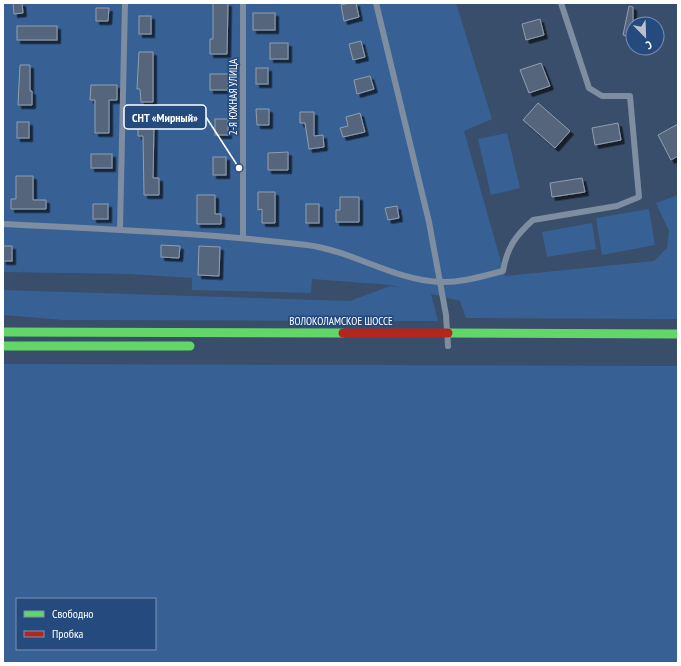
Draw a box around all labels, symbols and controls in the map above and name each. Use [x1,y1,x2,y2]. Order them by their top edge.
north arrow [625,16,665,56]
text: С [644,38,654,53]
street label: 2-Я ЮЖНАЯ УЛИЦА [226,58,240,135]
callout: СНТ «Мирный» [124,105,206,129]
text: СНТ «Мирный» [132,110,198,125]
street label: ВОЛОКОЛАМСКОЕ ШОССЕ [289,314,393,328]
legend [16,598,156,650]
text: Свободно [52,606,94,621]
text: Пробка [52,626,84,641]

